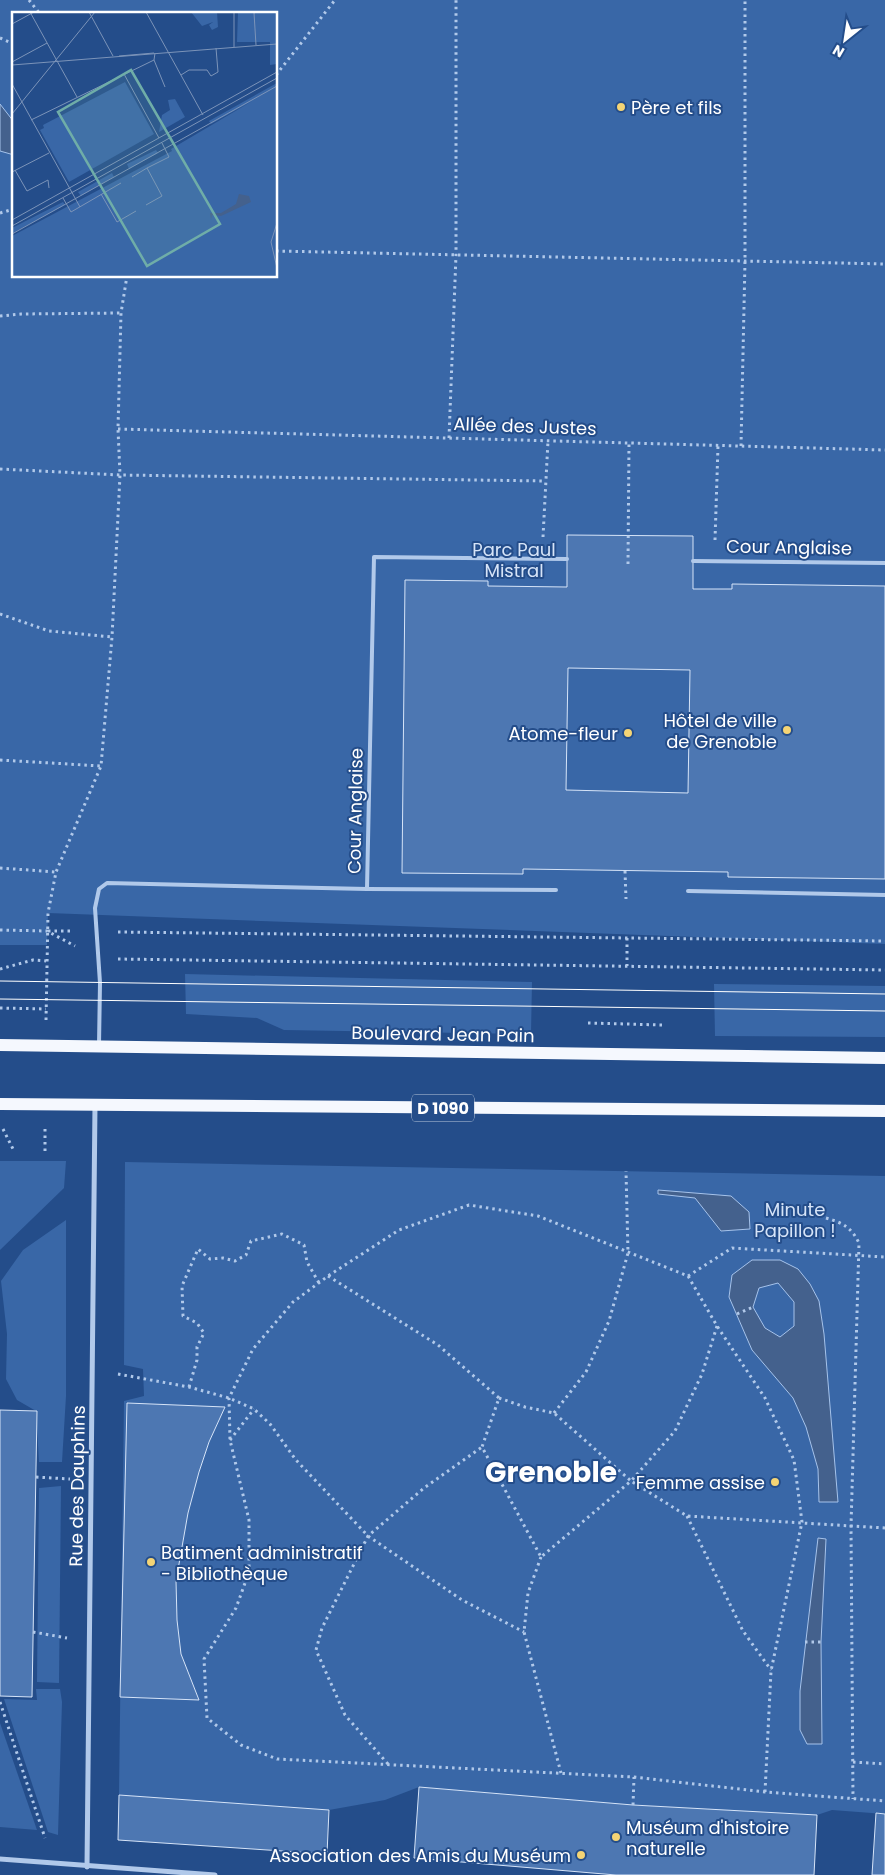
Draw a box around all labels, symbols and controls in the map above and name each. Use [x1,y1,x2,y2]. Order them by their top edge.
inset map [12,12,278,278]
north arrow [820,15,870,65]
text: N [829,40,848,63]
place label: Père et fils [631,95,722,120]
marker: Père et fils [615,101,627,113]
street label: Allée des Justes [453,411,597,441]
street label: Cour Anglaise [726,533,852,561]
park label: Parc Paul Mistral [472,537,556,583]
place label: Hôtel de ville de Grenoble [663,708,777,754]
place label: Atome-fleur [508,721,618,746]
marker: Hôtel de ville de Grenoble [781,724,793,736]
marker: Atome-fleur [622,727,634,739]
street label: Cour Anglaise [341,748,369,874]
street label: Boulevard Jean Pain [351,1020,535,1048]
road number: D 1090 [412,1094,474,1122]
park label: Minute Papillon ! [754,1197,836,1243]
street label: Rue des Dauphins [63,1405,91,1567]
district label: Grenoble [485,1453,617,1492]
place label: Femme assise [636,1470,765,1495]
marker: Femme assise [769,1476,781,1488]
place label: Batiment administratif - Bibliothèque [161,1540,363,1586]
marker: Batiment administratif - Bibliothèque [145,1556,157,1568]
place label: Muséum d'histoire naturelle [626,1815,789,1861]
marker: Muséum d'histoire naturelle [610,1831,622,1843]
place label: Association des Amis du Muséum [269,1843,571,1868]
marker: Association des Amis du Muséum [575,1849,587,1861]

